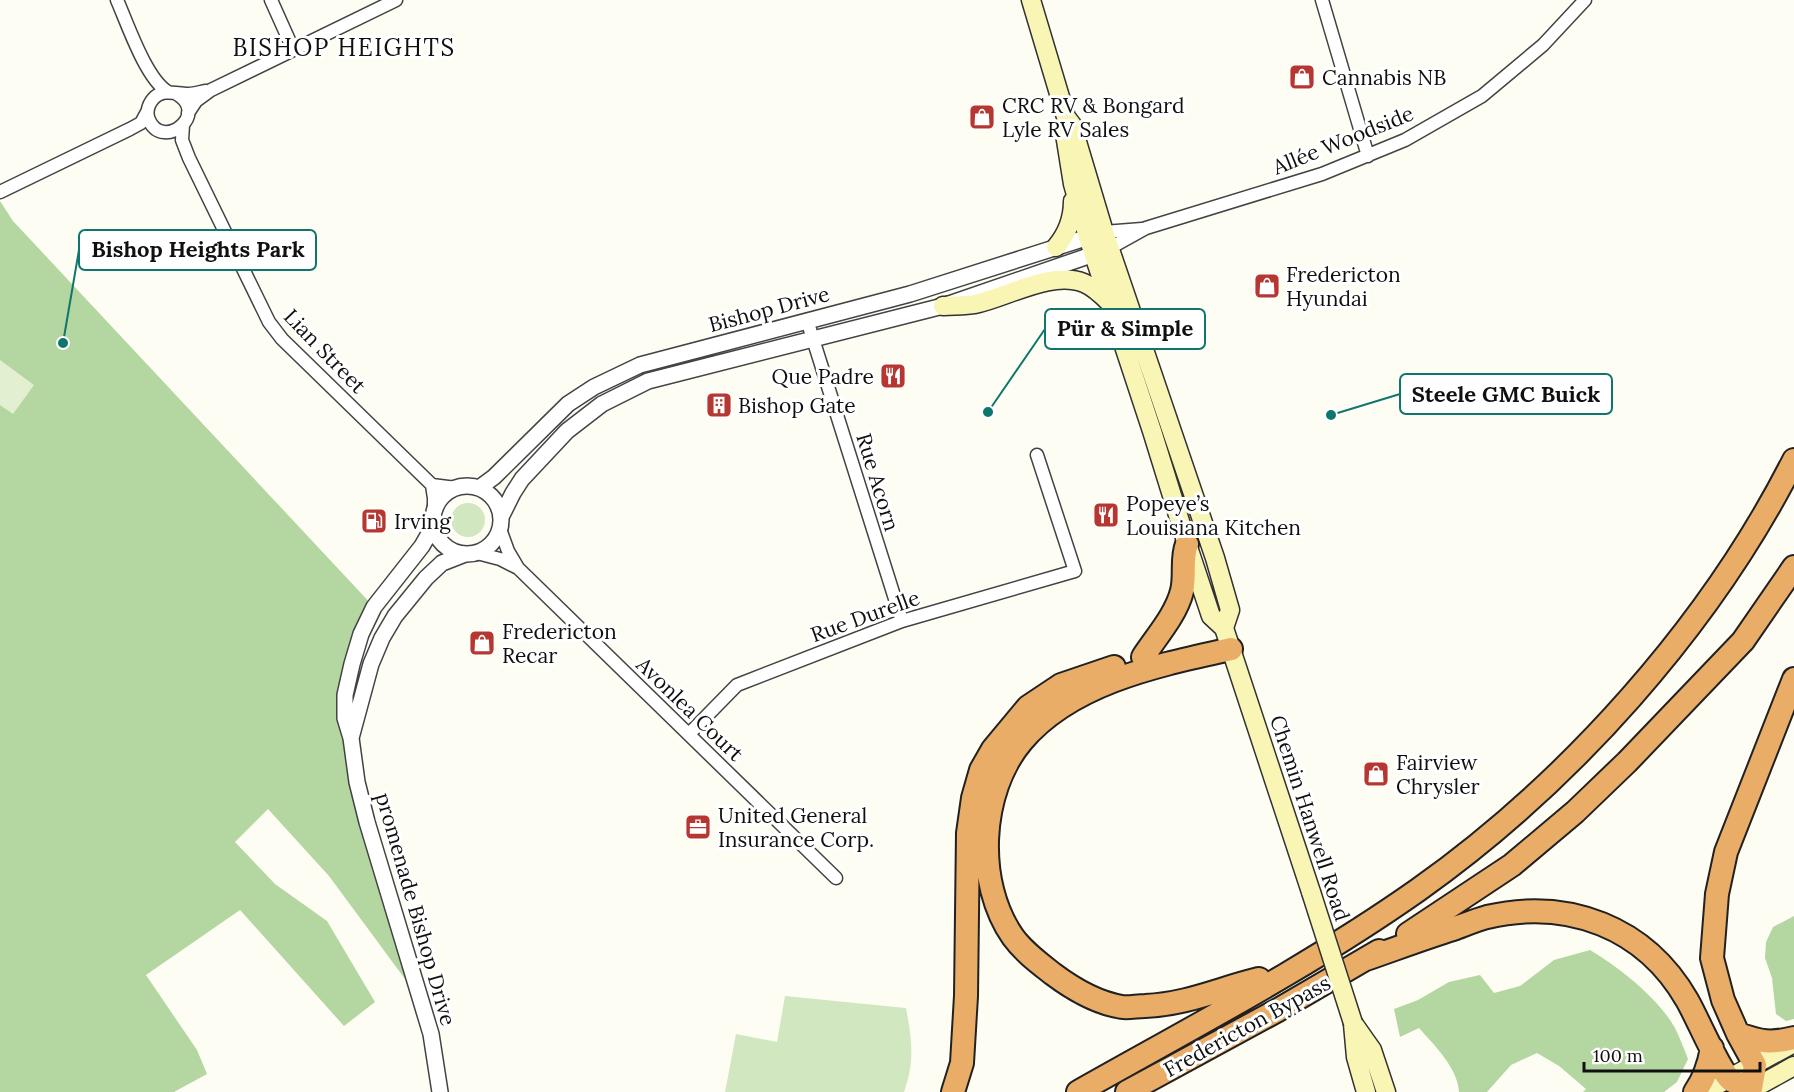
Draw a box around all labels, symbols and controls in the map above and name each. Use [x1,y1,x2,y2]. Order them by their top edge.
district label: BISHOP HEIGHTS [233,32,455,63]
shop icon: Cannabis NB [1287,62,1317,92]
place label: Cannabis NB [1322,64,1446,91]
place label: CRC RV & Bongard Lyle RV Sales [1002,92,1185,143]
street label: Allée Woodside [1268,99,1417,181]
shop icon: CRC RV & Bongard Lyle RV Sales [967,102,997,132]
callout: Bishop Heights Park [79,230,316,270]
text: Bishop Heights Park [91,235,305,263]
place label: Fredericton Hyundai [1286,261,1401,312]
shop icon: Fredericton Hyundai [1252,271,1282,301]
street label: Bishop Drive [706,280,832,338]
street label: Lian Street [278,303,372,399]
callout: Pür & Simple [1045,309,1205,349]
text: Pür & Simple [1057,314,1193,342]
restaurant icon: Que Padre [878,361,908,391]
place label: Que Padre [772,363,874,390]
callout: Steele GMC Buick [1400,374,1612,414]
text: Steele GMC Buick [1412,380,1600,408]
building icon: Bishop Gate [704,390,734,420]
place label: Bishop Gate [738,392,856,419]
street label: Rue Acorn [850,430,906,534]
place label: Popeye’s Louisiana Kitchen [1126,490,1301,541]
restaurant icon: Popeye’s Louisiana Kitchen [1091,500,1121,530]
fuel station icon: Irving [359,506,389,536]
place label: Irving [394,508,451,535]
street label: Rue Durelle [807,584,923,648]
place label: Fredericton Recar [502,618,617,669]
shop icon: Fredericton Recar [467,628,497,658]
street label: Avonlea Court [630,650,750,767]
street label: Chemin Hanwell Road [1264,712,1356,924]
place label: Fairview Chrysler [1396,749,1480,800]
shop icon: Fairview Chrysler [1361,759,1391,789]
street label: promenade Bishop Drive [370,789,462,1029]
place label: United General Insurance Corp. [718,802,874,853]
office icon: United General Insurance Corp. [683,812,713,842]
street label: Fredericton Bypass [1159,969,1335,1083]
scale bar [1584,1035,1760,1073]
text: 100 m [1593,1044,1643,1067]

